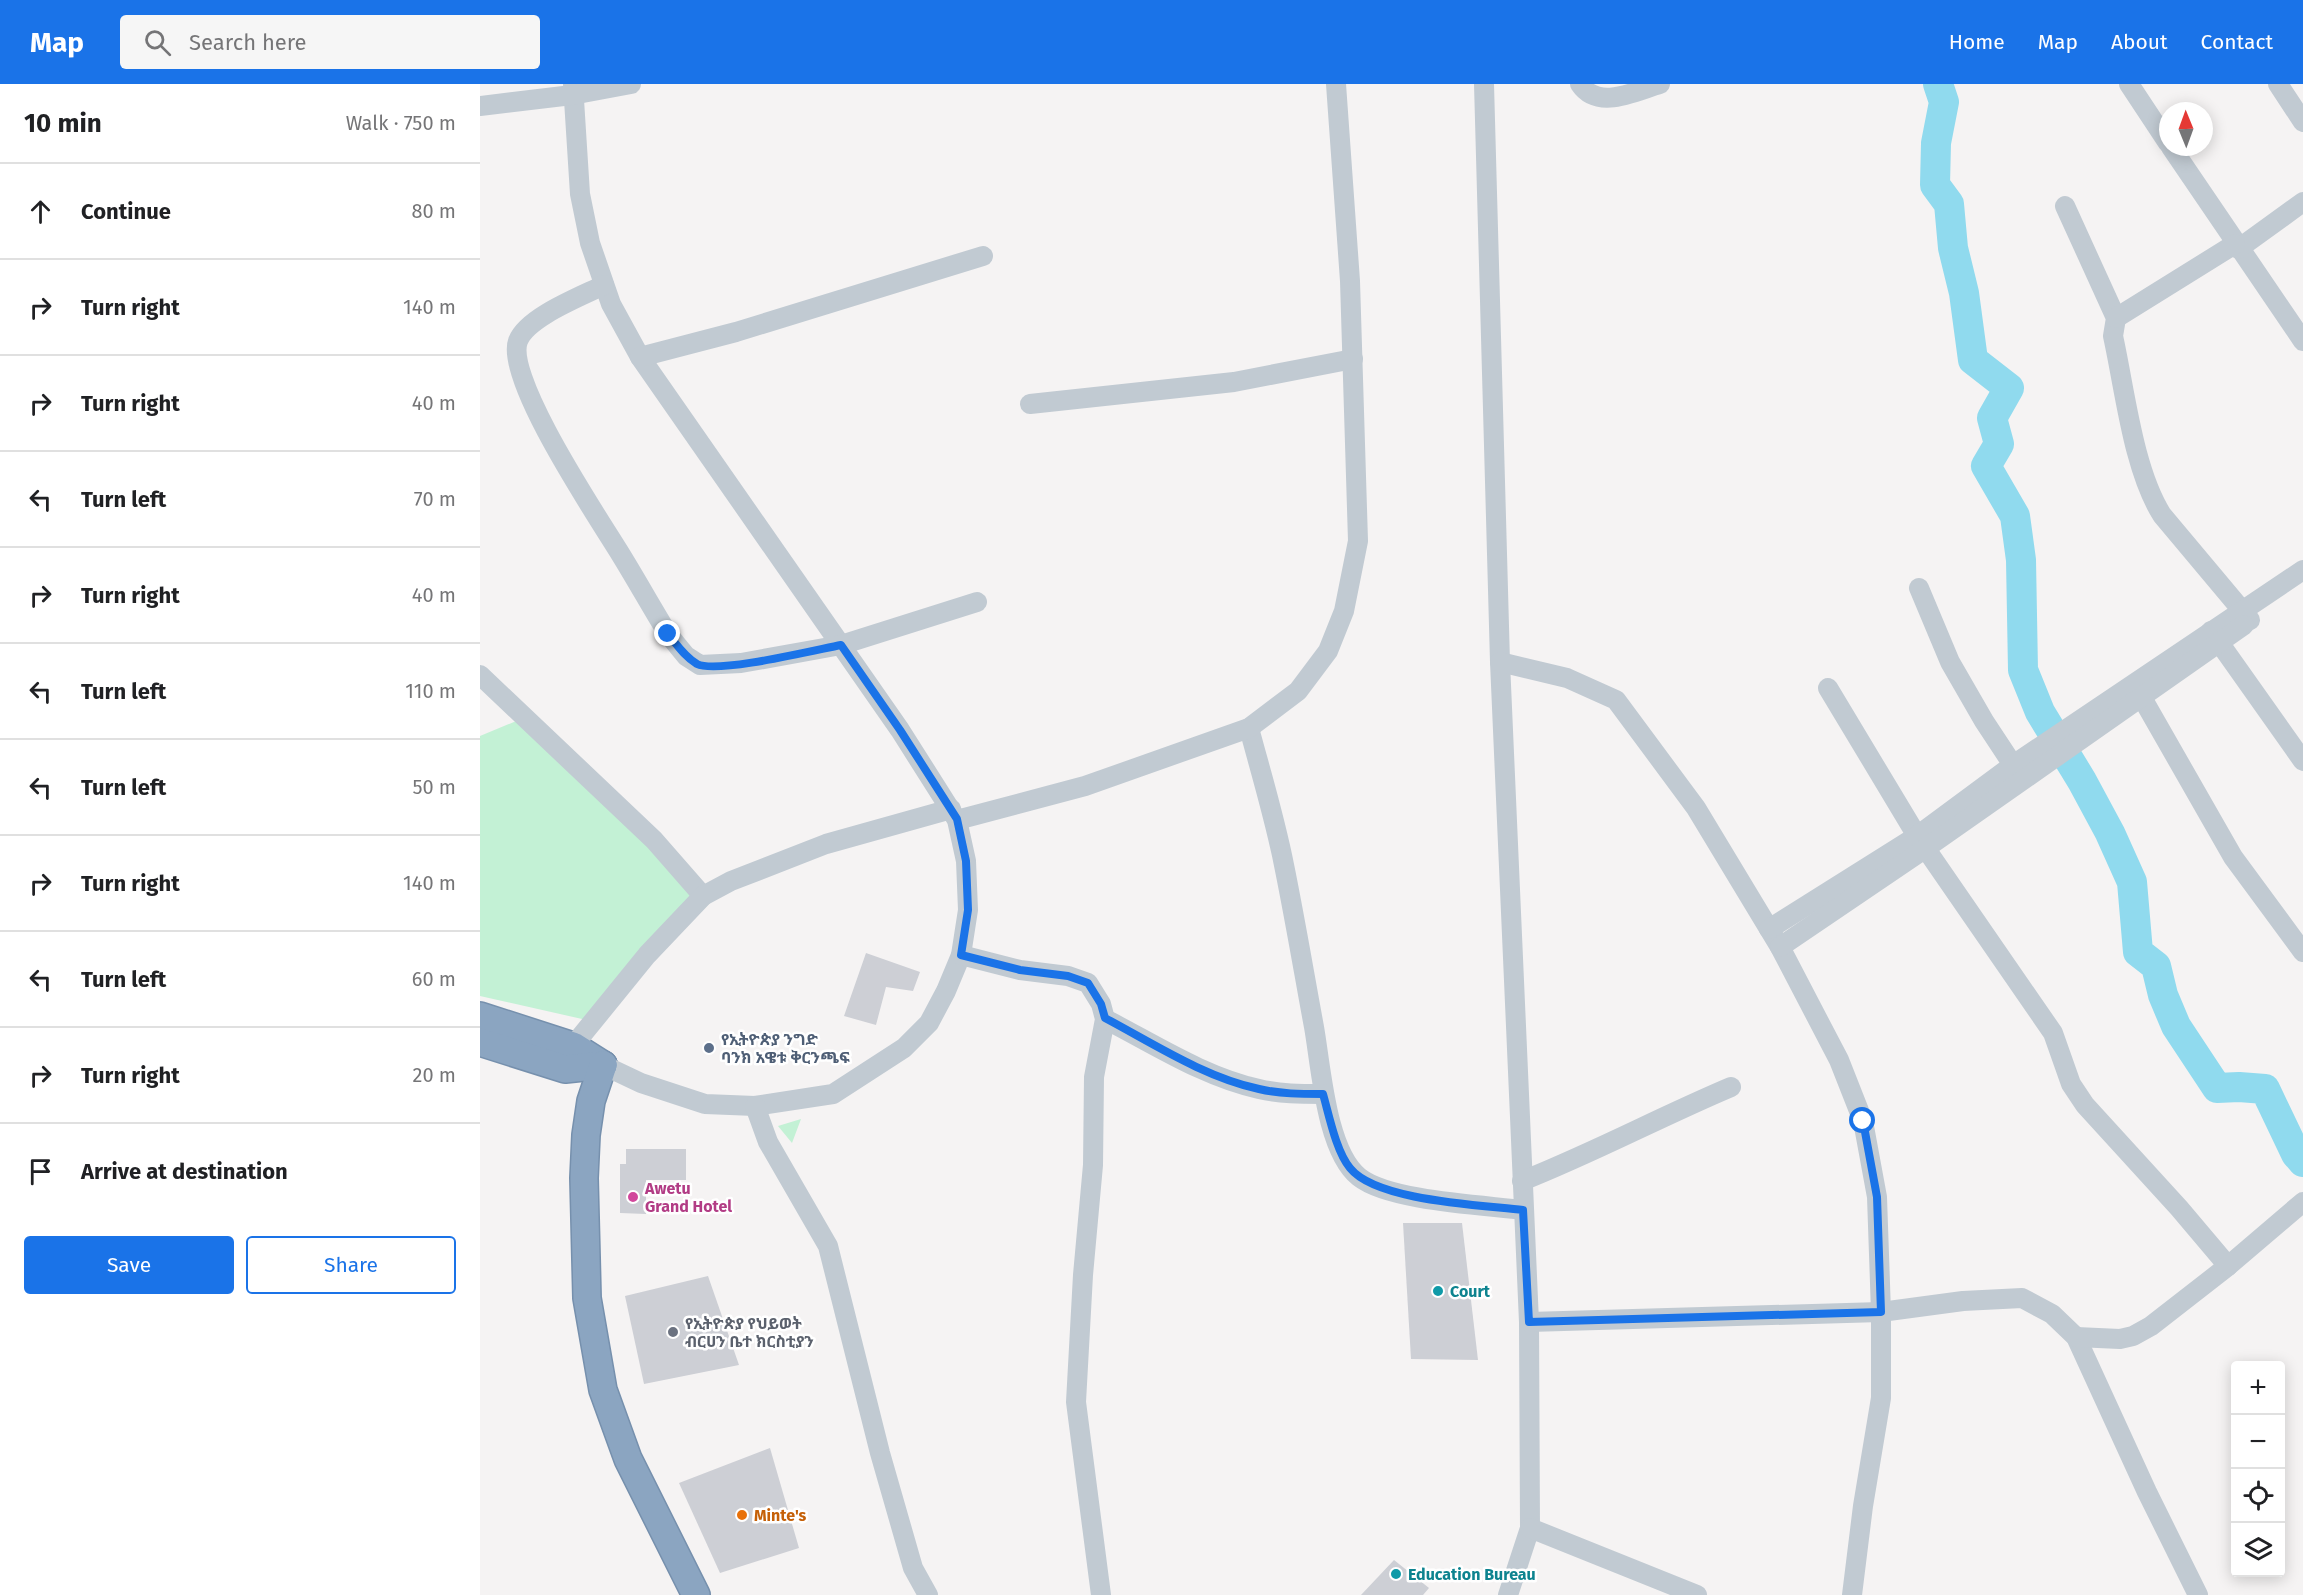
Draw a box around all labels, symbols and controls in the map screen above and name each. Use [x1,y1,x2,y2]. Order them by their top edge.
search box [120,15,540,69]
text: Map [30,26,84,59]
icon: search [141,26,174,59]
text: Search here [189,29,307,56]
text: Home [1949,29,2005,55]
text: Map [2038,29,2078,55]
text: About [2111,29,2168,55]
text: Contact [2201,29,2273,55]
north arrow [2159,102,2213,156]
text: 10 min [24,108,102,139]
text: Walk · 750 m [346,111,456,135]
icon: ahead [24,195,57,228]
text: Continue [81,198,171,225]
text: 80 m [411,199,456,223]
icon: right [24,291,57,324]
text: Turn right [81,294,180,321]
text: 140 m [403,295,456,319]
icon: right [24,387,57,420]
text: Turn right [81,390,180,417]
text: 40 m [412,391,456,415]
icon: left [24,483,57,516]
text: Turn left [81,486,166,513]
text: 70 m [414,487,456,511]
icon: right [24,579,57,612]
text: Turn right [81,582,180,609]
text: 40 m [412,583,456,607]
route end [654,620,680,646]
icon: left [24,675,57,708]
text: Turn left [81,678,166,705]
text: 110 m [405,679,456,703]
icon: left [24,771,57,804]
text: Turn left [81,774,166,801]
text: 50 m [412,775,456,799]
icon: right [24,867,57,900]
text: Turn right [81,870,180,897]
text: 140 m [403,871,456,895]
icon: left [24,963,57,996]
text: Turn left [81,966,166,993]
text: 60 m [412,967,456,991]
place label: የኢትዮጵያ ንግድ ባንክ አዌቱ ቅርንጫፍ [721,1030,850,1067]
marker: የኢትዮጵያ ንግድ ባንክ አዌቱ ቅርንጫፍ [702,1041,716,1055]
icon: right [24,1059,57,1092]
text: Turn right [81,1062,180,1089]
text: 20 m [413,1063,456,1087]
route start [1849,1107,1875,1133]
icon: arrive [24,1155,57,1188]
text: Arrive at destination [81,1158,288,1185]
place label: Awetu Grand Hotel [644,1179,732,1216]
marker: Awetu Grand Hotel [626,1190,640,1204]
button: Save [24,1236,234,1294]
button: Share [246,1236,456,1294]
place label: Court [1450,1282,1491,1301]
marker: Court [1431,1284,1445,1298]
place label: የኢትዮጵያ የህይወት ብርሀን ቤተ ክርስቲያን [685,1314,814,1351]
marker: የኢትዮጵያ የህይወት ብርሀን ቤተ ክርስቲያን [666,1325,680,1339]
map controls [2231,1361,2285,1577]
button: + [2231,1361,2285,1415]
button: − [2231,1415,2285,1469]
button: locate [2231,1469,2285,1523]
place label: Minte's [754,1506,807,1525]
marker: Minte's [735,1508,749,1522]
button: layers [2231,1523,2285,1577]
place label: Education Bureau [1408,1565,1536,1584]
marker: Education Bureau [1389,1567,1403,1581]

